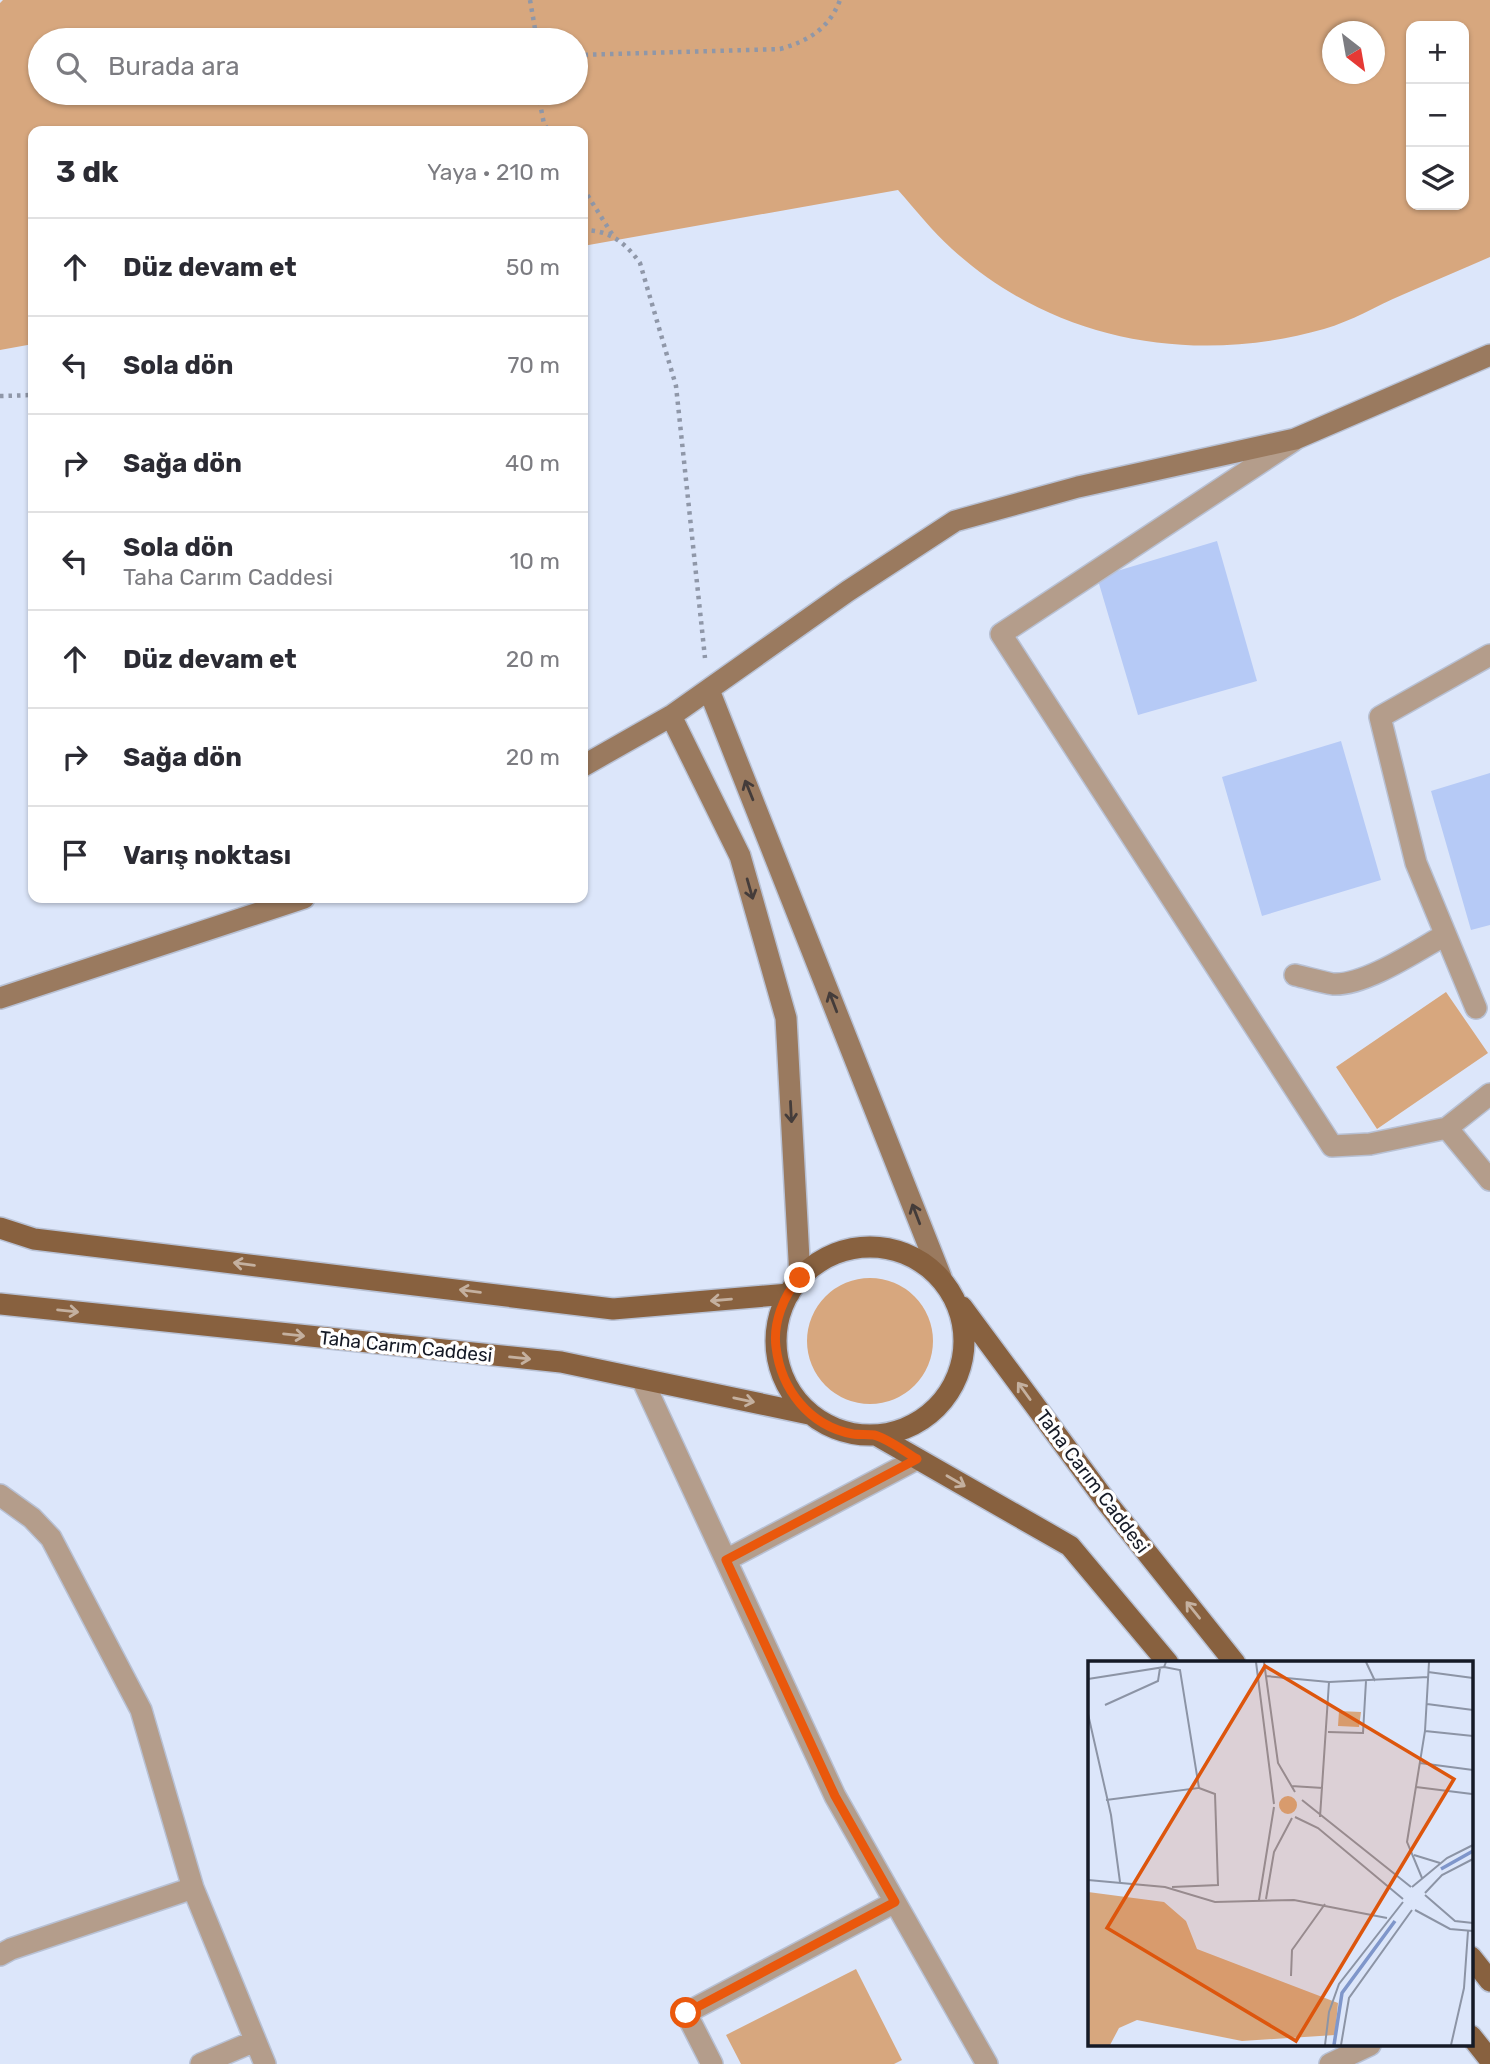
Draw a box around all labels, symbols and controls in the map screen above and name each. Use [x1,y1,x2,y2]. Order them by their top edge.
north arrow [1322,21,1385,84]
map controls [1406,21,1469,210]
button: + [1406,21,1469,84]
search box [28,28,588,105]
icon: search [52,48,90,86]
text: Burada ara [108,51,240,82]
button: − [1406,84,1469,147]
button: layers [1406,147,1469,210]
text: 3 dk [56,154,119,190]
text: Yaya · 210 m [427,158,560,186]
icon: ahead [56,248,94,286]
text: Düz devam et [123,252,297,283]
text: 50 m [506,253,560,281]
icon: left [56,346,94,384]
text: Sola dön [123,350,233,381]
text: 70 m [508,351,560,379]
icon: right [56,444,94,482]
text: Sağa dön [123,448,242,479]
text: 40 m [505,449,560,477]
text: Sola dön [123,532,233,563]
icon: left [56,542,94,580]
text: 10 m [509,547,560,575]
text: Taha Carım Caddesi [123,563,333,591]
icon: ahead [56,640,94,678]
text: Düz devam et [123,644,297,675]
text: 20 m [506,645,560,673]
icon: right [56,738,94,776]
text: Sağa dön [123,742,242,773]
text: 20 m [506,743,560,771]
one-way arrow [742,780,755,802]
icon: arrive [56,836,94,874]
text: Varış noktası [123,840,291,871]
one-way arrow [744,878,757,900]
one-way arrow [826,991,838,1013]
one-way arrow [784,1100,797,1123]
one-way arrow [908,1203,921,1225]
one-way arrow [233,1257,256,1270]
route end [784,1262,815,1293]
one-way arrow [459,1285,482,1298]
one-way arrow [710,1294,732,1307]
one-way arrow [56,1305,79,1318]
street label: Taha Carım Caddesi [318,1326,493,1367]
one-way arrow [282,1328,305,1341]
one-way arrow [509,1352,531,1365]
one-way arrow [1017,1382,1032,1401]
one-way arrow [732,1394,755,1408]
street label: Taha Carım Caddesi [1031,1405,1154,1558]
one-way arrow [945,1475,966,1488]
one-way arrow [1185,1601,1200,1620]
inset map [1088,1661,1472,2046]
route start [670,1997,701,2028]

